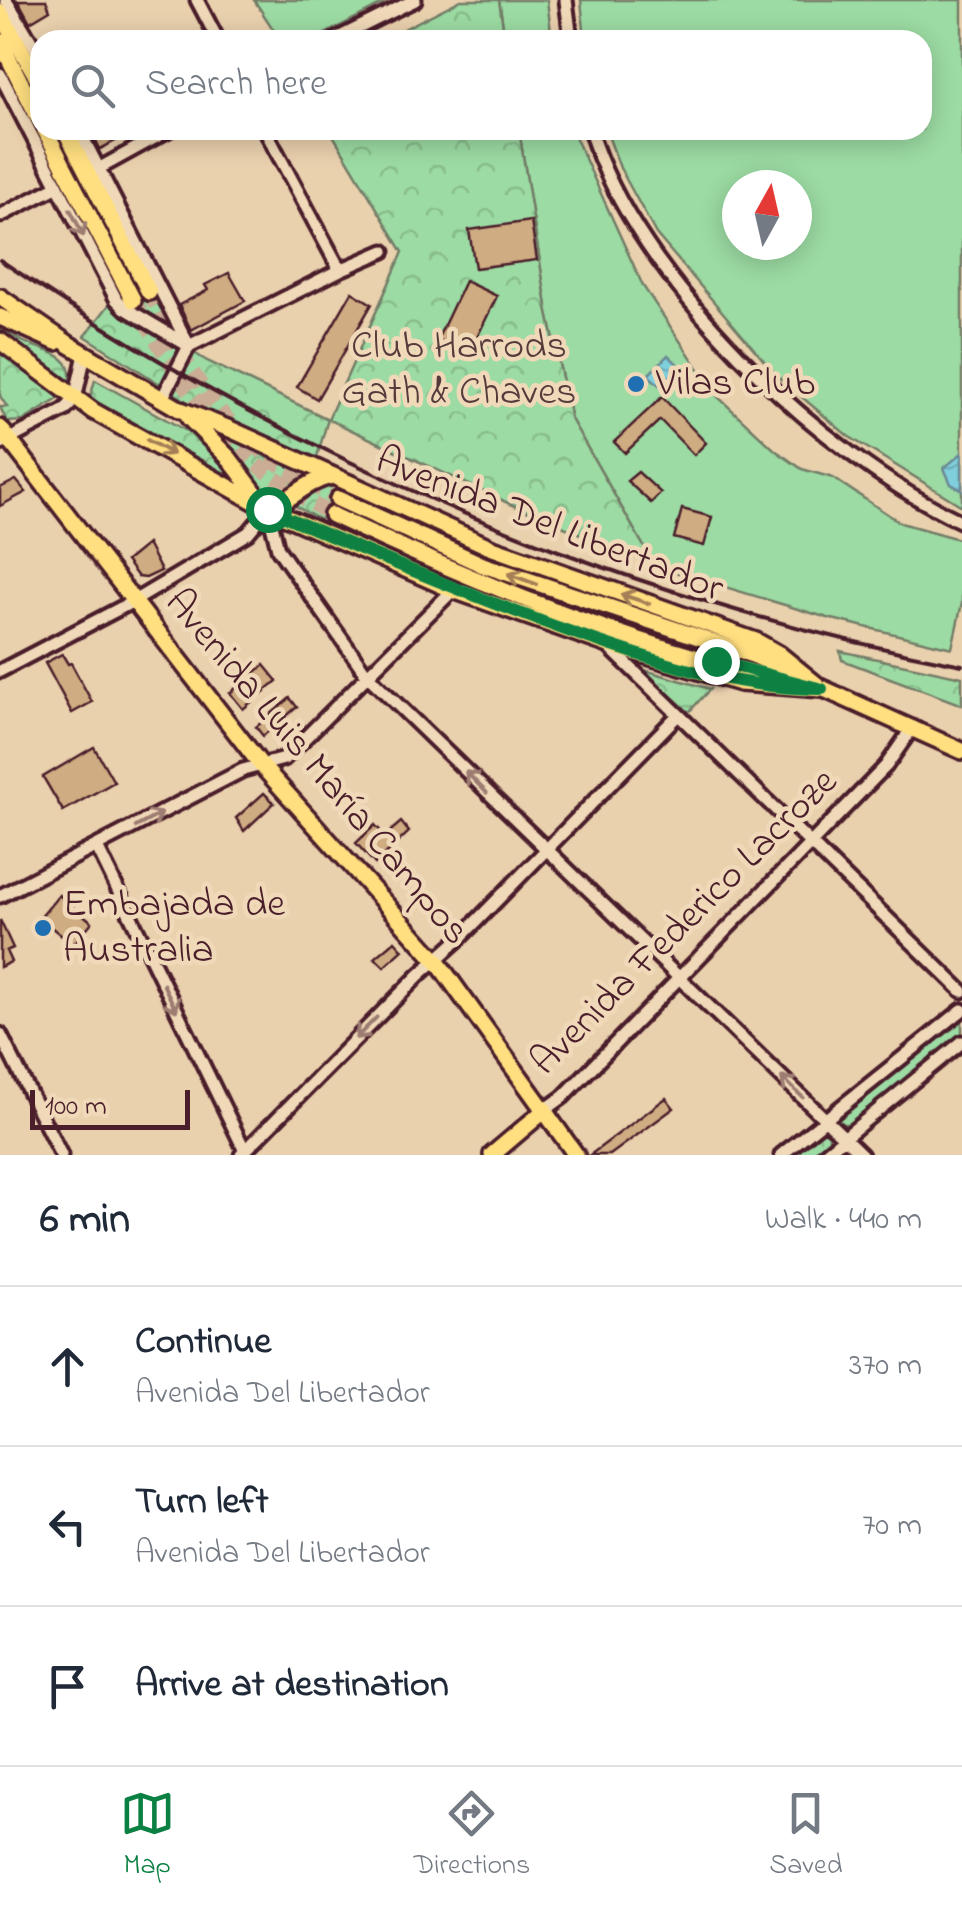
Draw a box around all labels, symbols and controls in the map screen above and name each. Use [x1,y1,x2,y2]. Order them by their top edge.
search box [30,30,932,140]
text: Search here [145,57,327,113]
icon: search [65,58,120,113]
north arrow [722,170,812,260]
one-way arrow [68,207,87,237]
park label: Club Harrods Gath & Chaves [342,318,576,423]
place label: Vilas Club [655,355,815,414]
marker: Vilas Club [625,373,647,395]
street label: Avenida Del Libertador [366,432,732,620]
one-way arrow [145,438,174,458]
route start [246,487,292,533]
one-way arrow [508,569,539,587]
street label: Avenida Luis María Campos [149,577,483,959]
one-way arrow [620,589,651,607]
route end [694,639,740,685]
street label: Avenida Federico Lacroze [518,755,853,1090]
one-way arrow [465,771,489,795]
one-way arrow [134,809,164,829]
place label: Embajada de Australia [63,876,285,981]
marker: Embajada de Australia [32,917,54,939]
one-way arrow [161,983,180,1012]
one-way arrow [354,1016,378,1040]
one-way arrow [780,1075,804,1099]
scale bar [30,1085,190,1130]
text: 100 m [45,1087,107,1128]
text: 6 min [40,1190,130,1251]
text: Walk · 440 m [765,1197,922,1244]
text: Continue [135,1315,271,1371]
icon: ahead [40,1339,95,1394]
text: 370 m [849,1343,922,1390]
text: Avenida Del Libertador [135,1371,430,1418]
text: Turn left [135,1475,268,1531]
icon: left [40,1499,95,1554]
text: 70 m [862,1503,922,1550]
text: Avenida Del Libertador [135,1531,430,1578]
text: Arrive at destination [135,1658,449,1714]
icon: arrive [40,1659,95,1714]
tab: Map [120,1786,175,1887]
tab: Directions [414,1786,530,1887]
tab: Saved [769,1786,842,1887]

